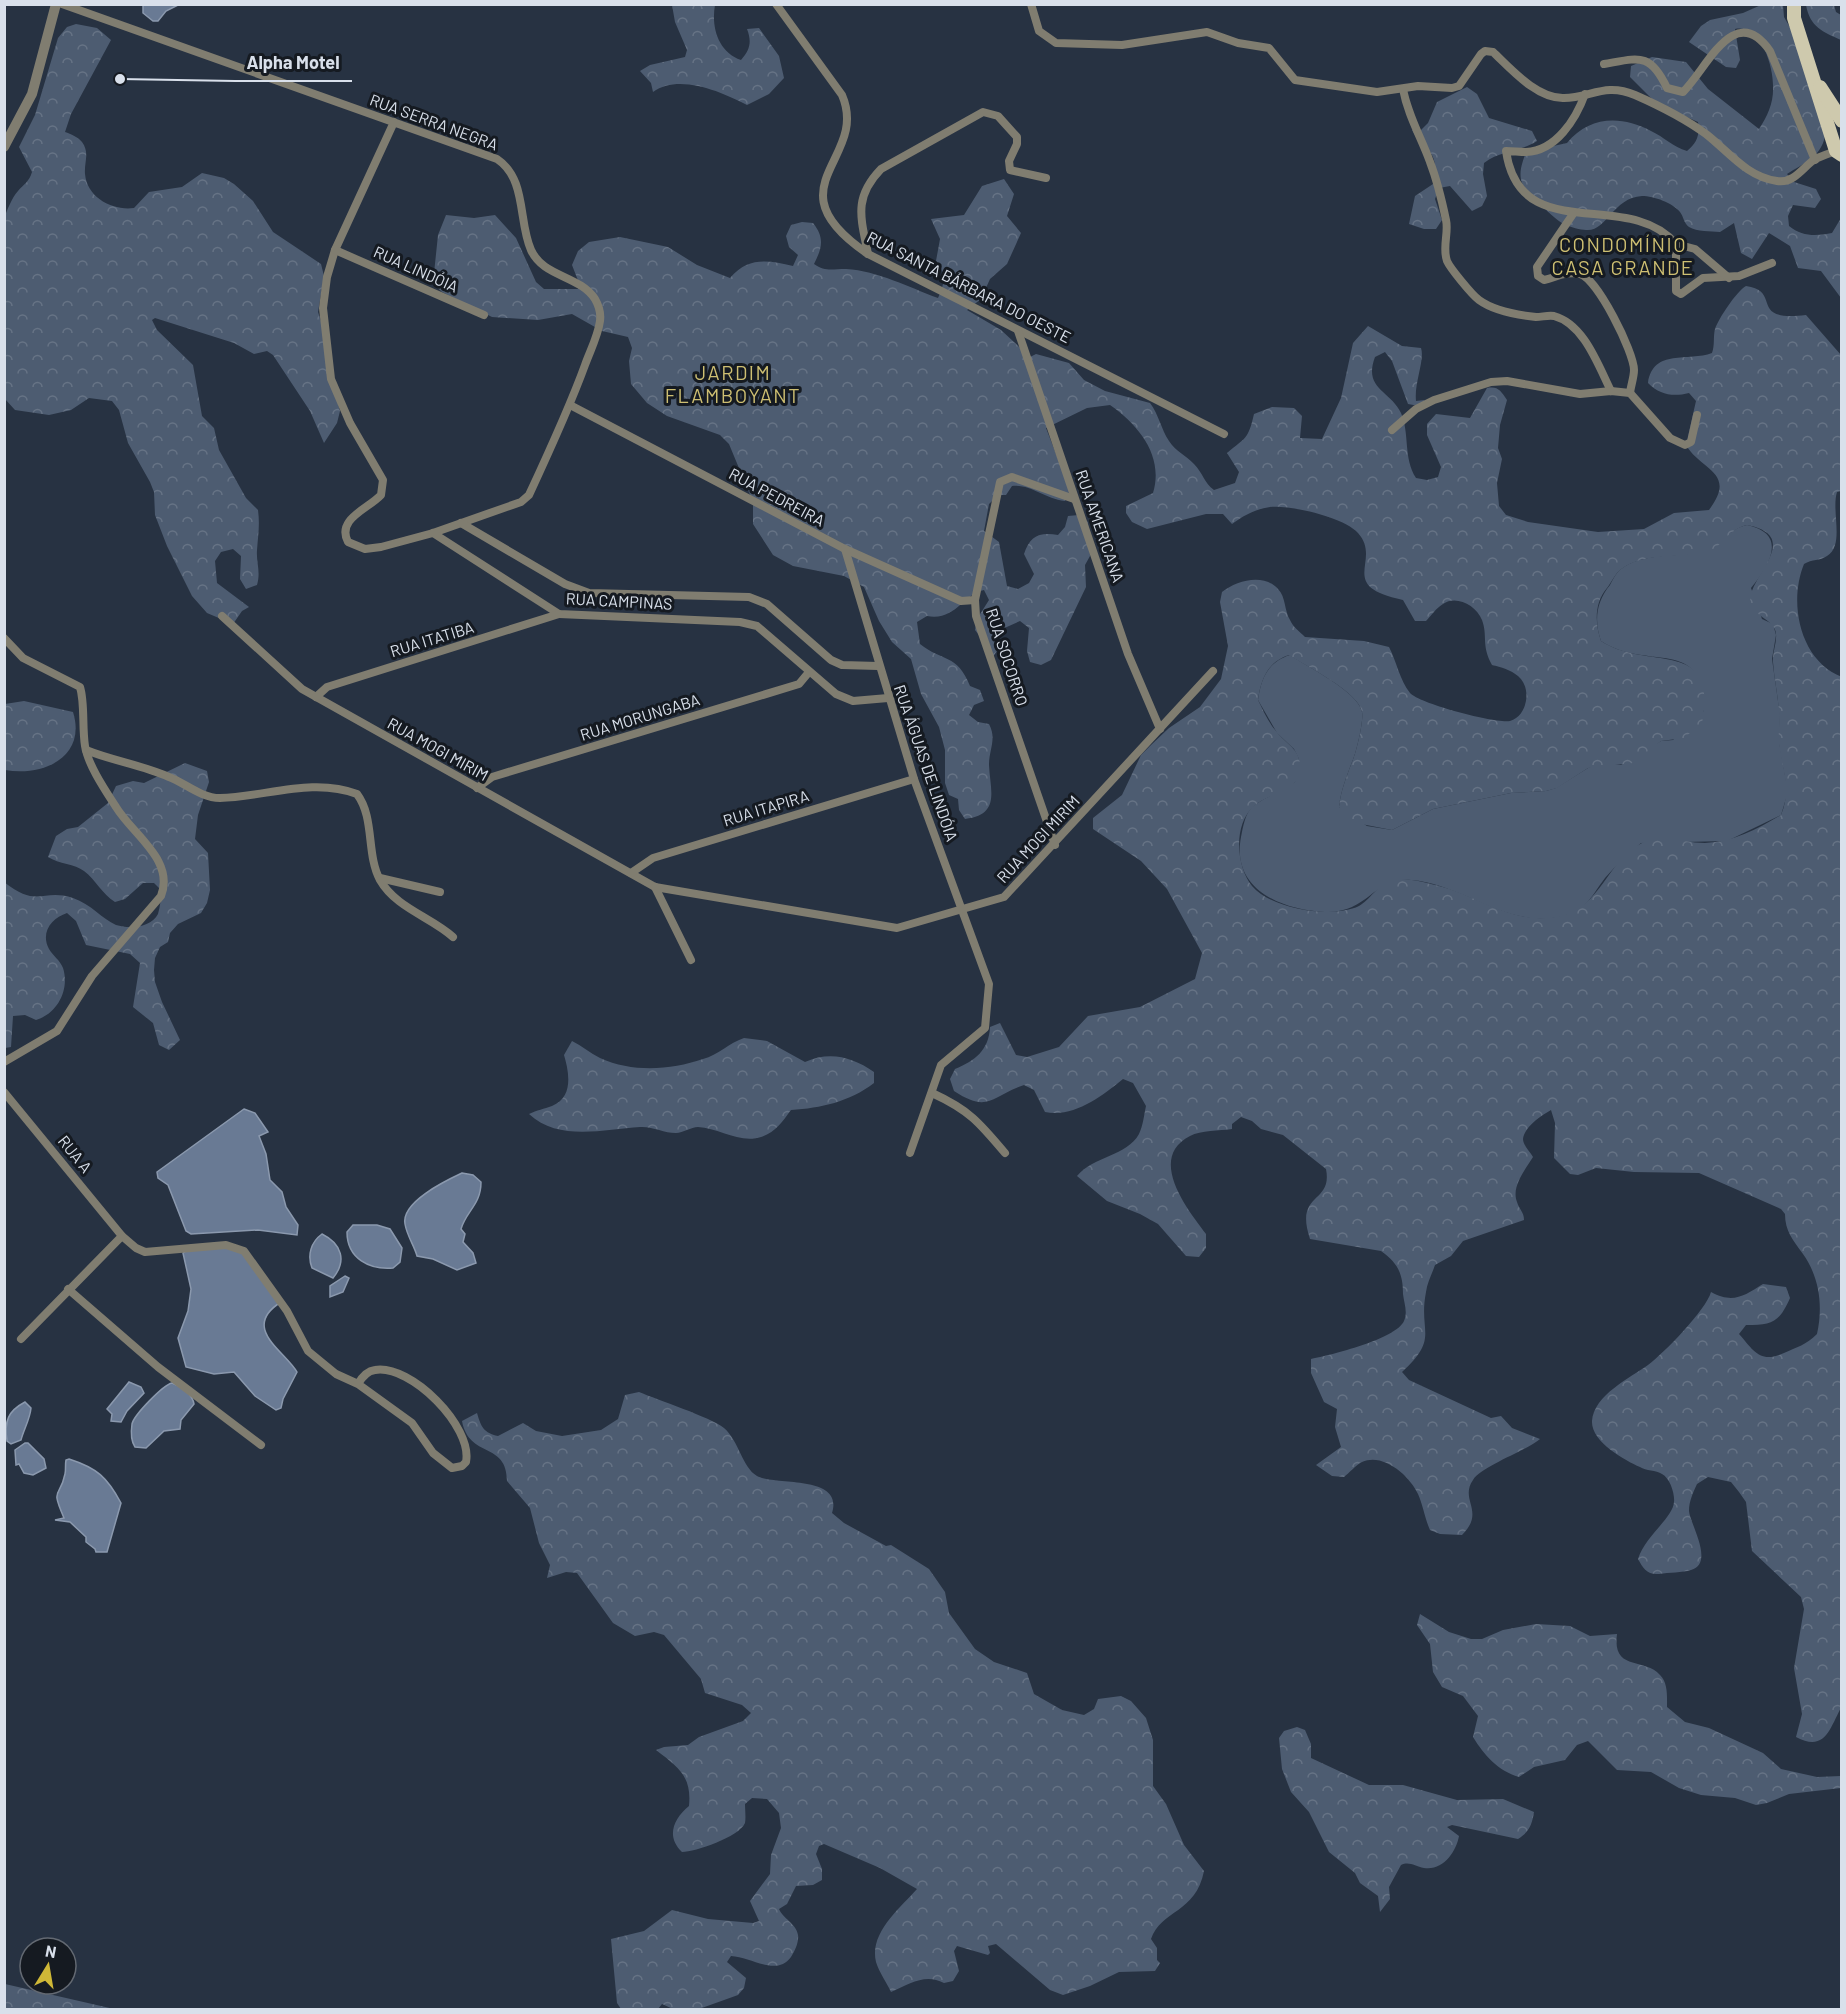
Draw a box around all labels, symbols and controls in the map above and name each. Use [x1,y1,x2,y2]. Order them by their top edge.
callout: Alpha Motel [235,45,352,81]
text: Alpha Motel [246,51,340,73]
street label: RUA SERRA NEGRA [367,89,501,154]
street label: RUA SANTA BÁRBARA DO OESTE [864,227,1074,346]
district label: CONDOMÍNIO CASA GRANDE [1552,232,1694,279]
street label: RUA LINDÓIA [371,241,462,296]
district label: JARDIM FLAMBOYANT [665,360,801,407]
street label: RUA PEDREIRA [726,463,829,530]
street label: RUA AMERICANA [1072,467,1129,585]
street label: RUA CAMPINAS [565,588,673,613]
street label: RUA SOCORRO [983,606,1032,708]
street label: RUA ITATIBA [388,617,476,660]
street label: RUA ÁGUAS DE LINDÓIA [891,682,962,844]
street label: RUA MORUNGABA [578,689,702,744]
street label: RUA MOGI MIRIM [384,713,492,784]
street label: RUA ITAPIRA [721,785,811,830]
street label: RUA MOGI MIRIM [992,791,1083,886]
street label: RUA A [55,1131,96,1176]
north arrow [18,1936,78,1996]
text: N [44,1940,58,1961]

